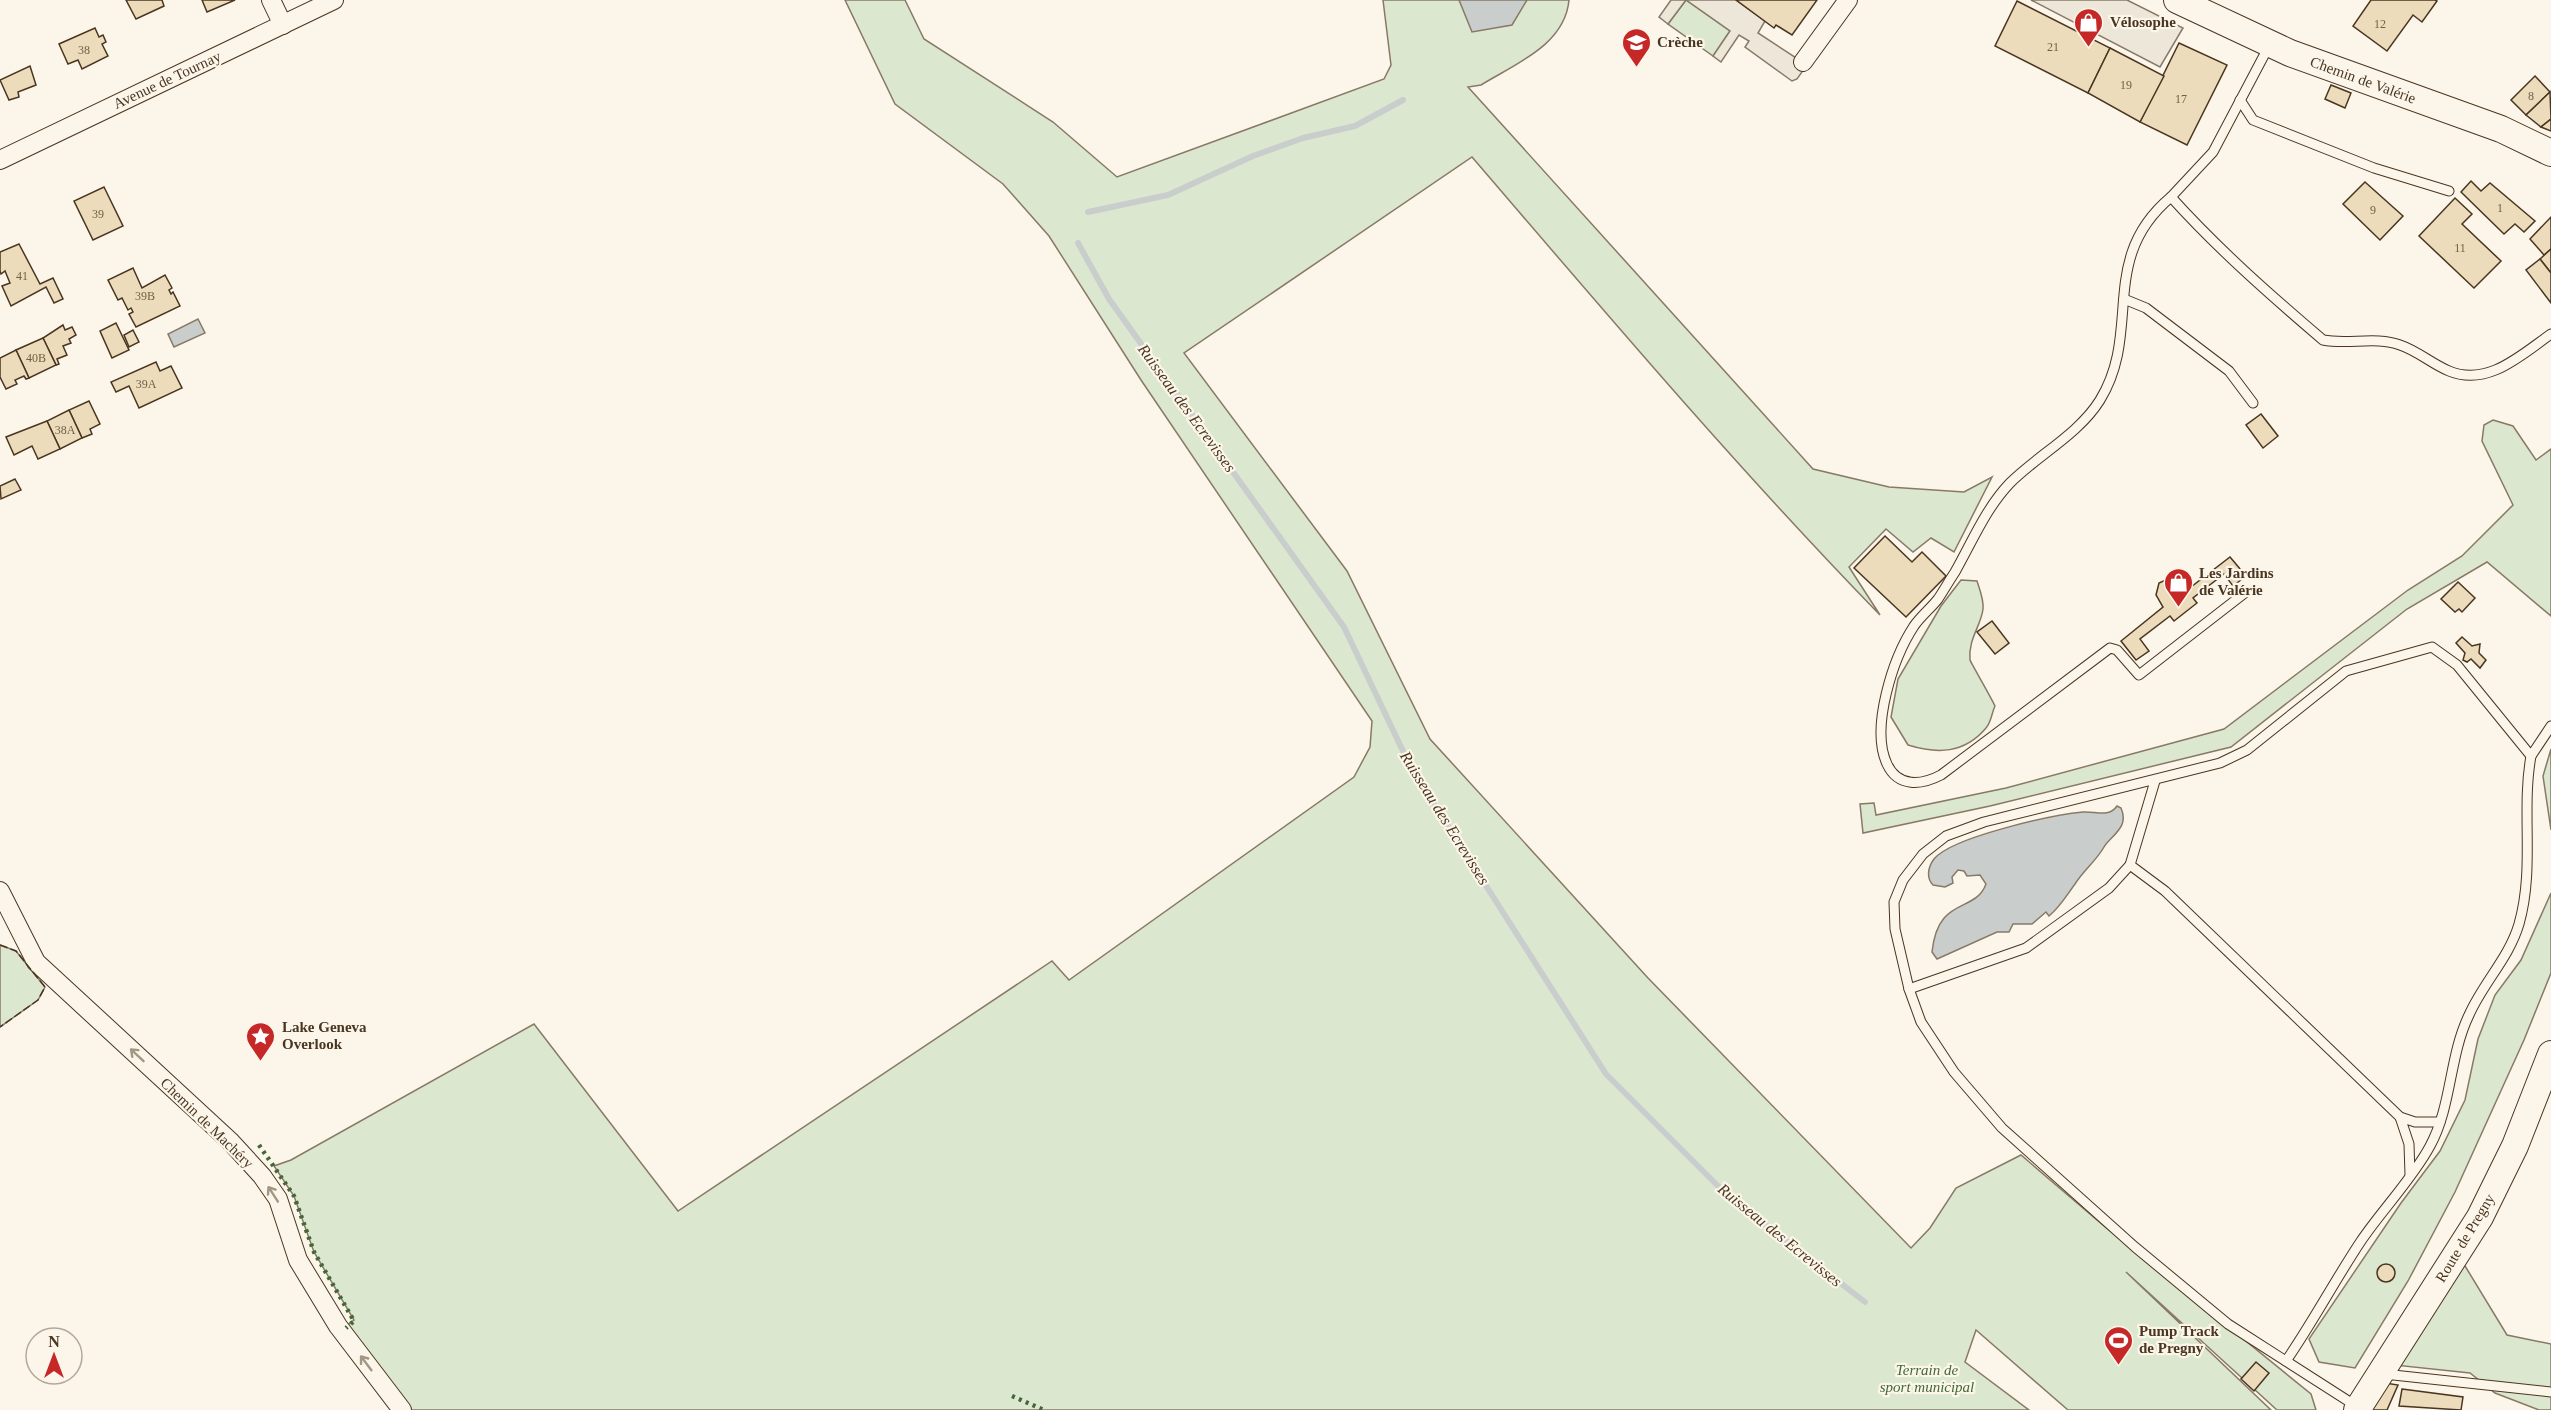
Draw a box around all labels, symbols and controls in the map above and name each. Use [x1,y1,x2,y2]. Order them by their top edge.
shop icon: Vélosophe [2073,6,2105,48]
place label: Vélosophe [2110,14,2176,30]
house number: 12 [2374,17,2386,31]
school or university icon: Crèche [1620,26,1652,68]
place label: Crèche [1657,34,1703,50]
house number: 21 [2047,40,2059,54]
house number: 38 [78,43,90,57]
street label: Avenue de Tournay [111,48,224,112]
street label: Chemin de Valérie [2308,53,2418,107]
house number: 19 [2120,78,2132,92]
house number: 8 [2528,89,2534,103]
house number: 17 [2175,92,2187,106]
house number: 1 [2497,201,2503,215]
house number: 9 [2370,203,2376,217]
house number: 39 [92,207,104,221]
house number: 11 [2454,241,2466,255]
house number: 41 [16,269,28,283]
house number: 39B [135,289,155,303]
water label: Ruisseau des Ecrevisses [1134,340,1239,475]
house number: 40B [26,351,46,365]
house number: 39A [136,377,157,391]
house number: 38A [55,423,76,437]
place label: Les Jardins de Valérie [2199,565,2274,598]
shop icon: Les Jardins de Valérie [2162,566,2194,608]
water label: Ruisseau des Ecrevisses [1396,747,1493,888]
place label: Lake Geneva Overlook [282,1019,367,1052]
place icon: Lake Geneva Overlook [245,1020,277,1062]
one-way arrow [130,1048,145,1062]
street label: Chemin de Machéry [157,1075,257,1172]
water label: Ruisseau des Ecrevisses [1714,1179,1845,1290]
one-way arrow [267,1186,279,1203]
street label: Route de Pregny [2432,1191,2498,1285]
place label: Pump Track de Pregny [2139,1323,2220,1356]
sports icon: Pump Track de Pregny [2102,1324,2134,1366]
north arrow [24,1326,84,1386]
text: N [48,1333,60,1350]
one-way arrow [360,1356,373,1372]
park label: Terrain de sport municipal [1880,1362,1974,1395]

